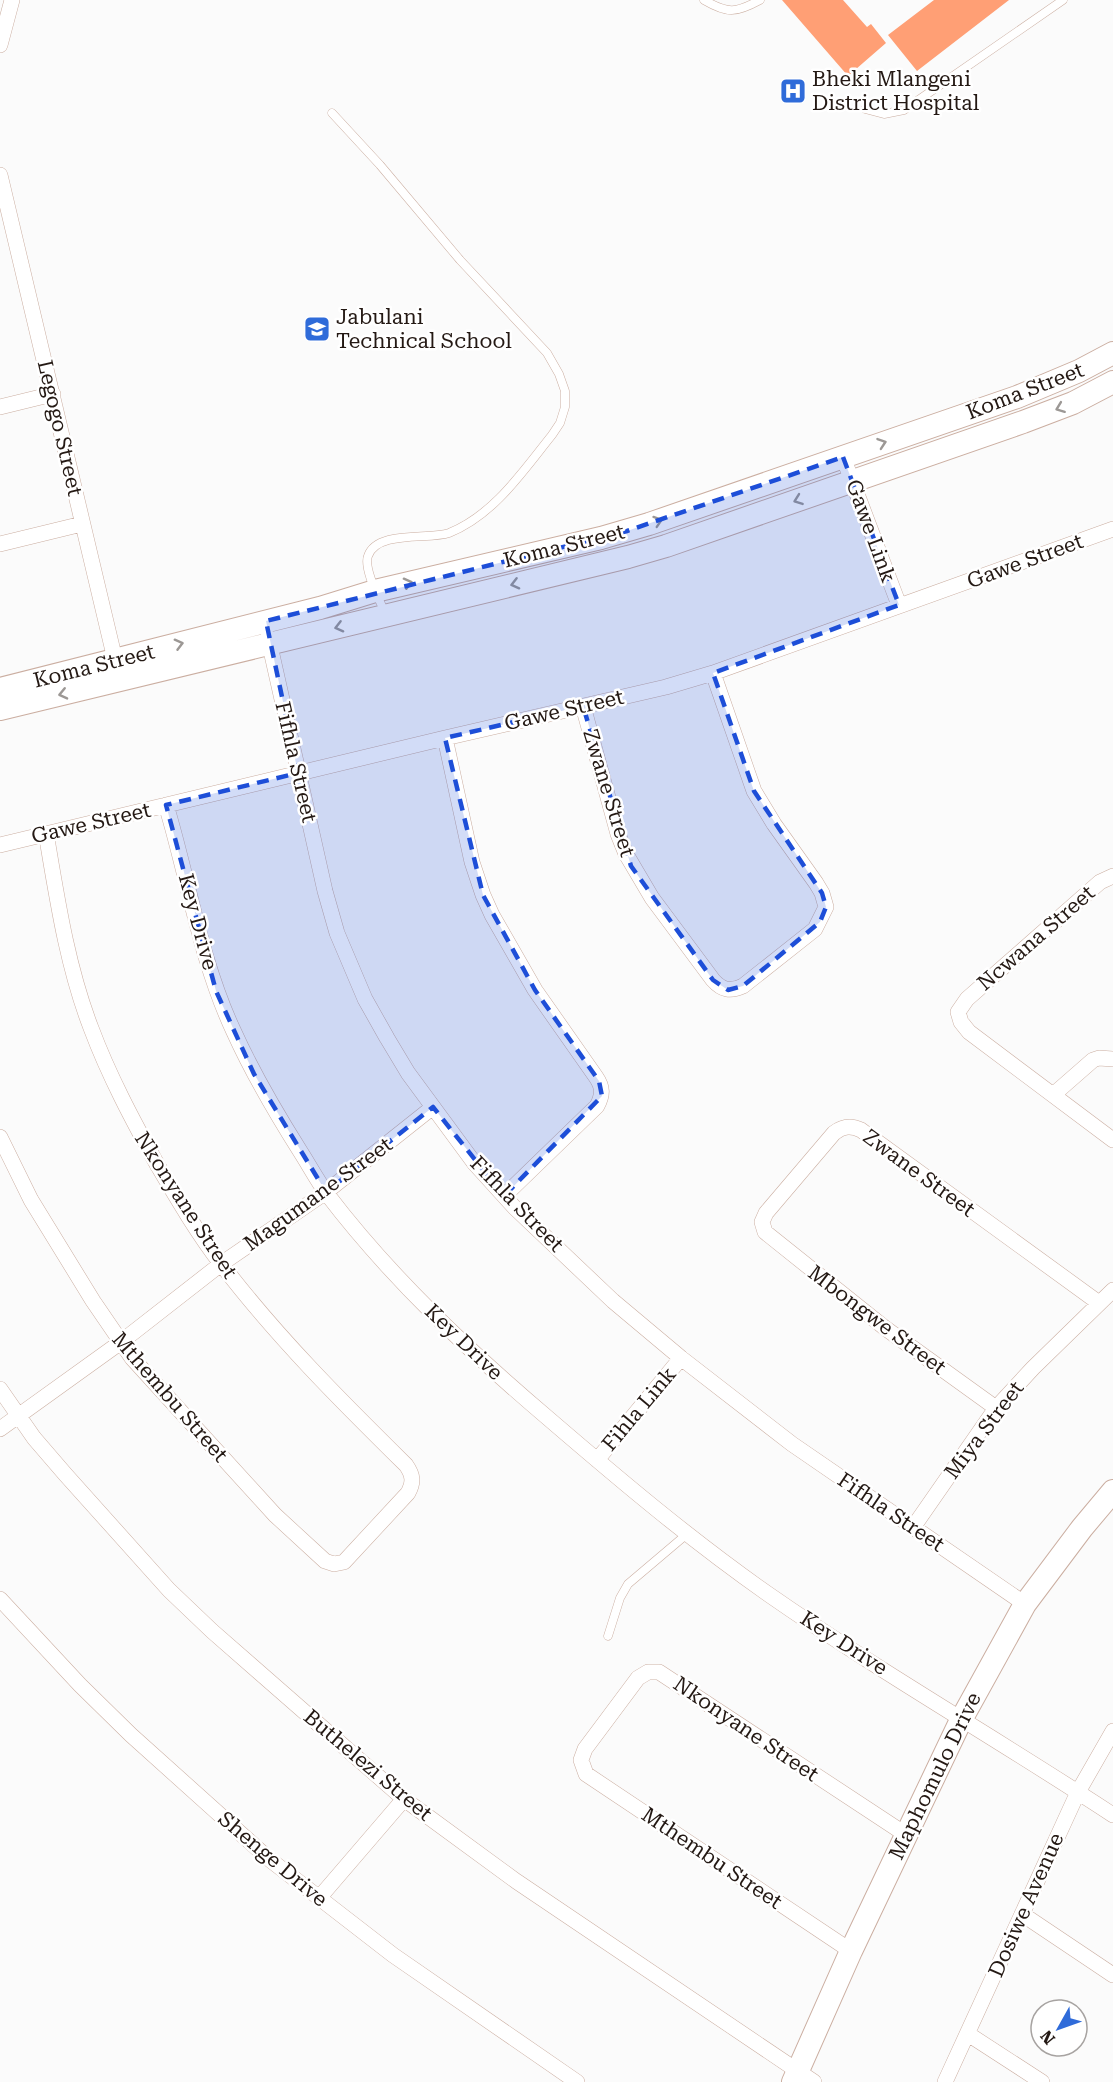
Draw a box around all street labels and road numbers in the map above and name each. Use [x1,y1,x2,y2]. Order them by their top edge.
street label: Legogo Street [33,358,87,498]
street label: Koma Street [963,358,1087,424]
street label: Gawe Link [841,476,901,586]
street label: Koma Street [501,519,627,573]
street label: Gawe Street [964,529,1086,593]
street label: Koma Street [31,639,157,693]
street label: Gawe Street [502,685,626,735]
street label: Fifhla Street [270,699,322,825]
street label: Zwane Street [578,726,640,860]
street label: Gawe Street [29,798,153,848]
street label: Key Drive [174,871,222,973]
street label: Ncwana Street [973,881,1100,995]
street label: Zwane Street [859,1124,980,1222]
street label: Nkonyane Street [130,1127,242,1283]
street label: Magumane Street [239,1132,397,1256]
street label: Fifhla Street [465,1151,569,1257]
street label: Mbongwe Street [803,1260,951,1380]
street label: Key Drive [420,1299,508,1385]
street label: Mthembu Street [107,1327,233,1467]
street label: Fihla Link [597,1362,681,1456]
street label: Miya Street [940,1376,1028,1483]
street label: Fifhla Street [833,1468,949,1557]
street label: Key Drive [796,1606,892,1680]
street label: Nkonyane Street [669,1672,823,1786]
street label: Maphomulo Drive [884,1689,986,1863]
street label: Buthelezi Street [299,1704,437,1826]
street label: Mthembu Street [637,1802,787,1914]
street label: Shenge Drive [214,1806,332,1912]
street label: Dosiwe Avenue [984,1829,1068,1981]

